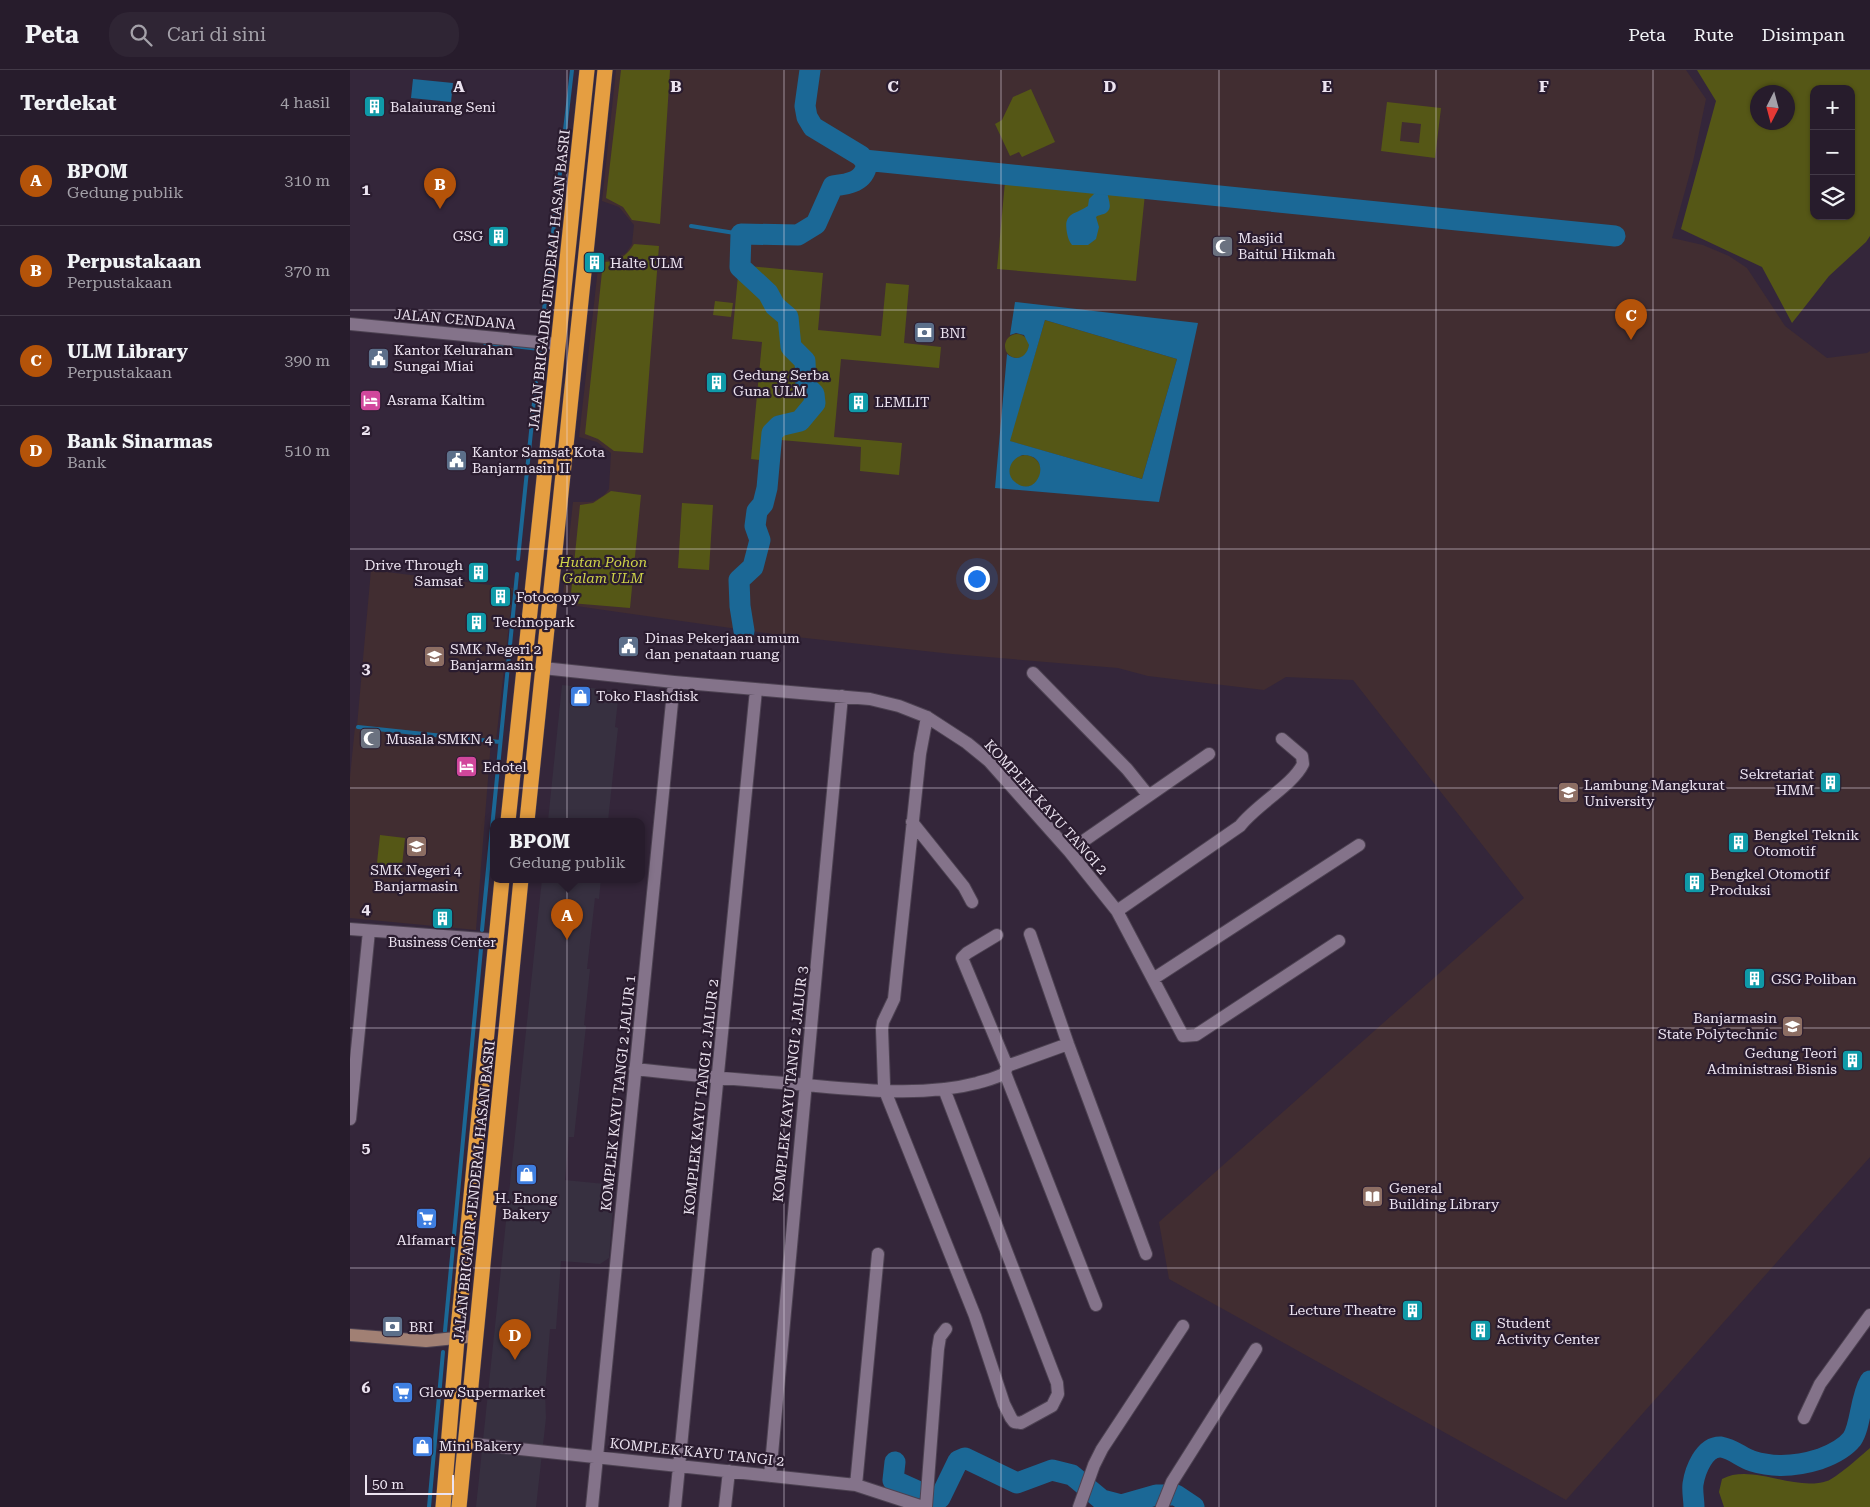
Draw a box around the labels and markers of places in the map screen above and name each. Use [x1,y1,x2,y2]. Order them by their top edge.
building icon: Balaiurang Seni [362,95,386,119]
place label: Balaiurang Seni [390,99,496,115]
pin: B [424,168,456,209]
building icon: GSG [487,224,511,248]
place label: GSG [453,228,483,244]
place label: Masjid Baitul Hikmah [1238,230,1336,262]
mosque icon: Masjid Baitul Hikmah [1210,234,1234,258]
building icon: Halte ULM [582,251,606,275]
place label: Halte ULM [610,255,683,271]
pin: C [1615,299,1647,340]
bank icon: BNI [912,321,936,345]
place label: BNI [940,325,966,341]
place label: Kantor Kelurahan Sungai Miai [394,342,513,374]
public building icon: Kantor Kelurahan Sungai Miai [366,346,390,370]
place label: Gedung Serba Guna ULM [733,367,829,399]
building icon: Gedung Serba Guna ULM [705,371,729,395]
hotel icon: Asrama Kaltim [359,388,383,412]
building icon: LEMLIT [847,390,871,414]
place label: Asrama Kaltim [387,392,485,408]
place label: LEMLIT [875,394,929,410]
place label: Kantor Samsat Kota Banjarmasin II [472,444,605,476]
public building icon: Kantor Samsat Kota Banjarmasin II [444,448,468,472]
place label: Drive Through Samsat [365,557,463,589]
building icon: Drive Through Samsat [467,561,491,585]
building icon: Fotocopy [488,585,512,609]
place label: Fotocopy [516,589,580,605]
building icon: Technopark [465,610,489,634]
place label: Technopark [493,614,575,630]
place label: Dinas Pekerjaan umum dan penataan ruang [645,630,800,662]
public building icon: Dinas Pekerjaan umum dan penataan ruang [617,634,641,658]
place label: SMK Negeri 2 Banjarmasin [450,641,542,673]
school or university icon: SMK Negeri 2 Banjarmasin [422,645,446,669]
shop icon: Toko Flashdisk [568,684,592,708]
place label: Toko Flashdisk [596,688,699,704]
mosque icon: Musala SMKN 4 [358,727,382,751]
place label: Musala SMKN 4 [386,731,493,747]
hotel icon: Edotel [455,755,479,779]
place label: Edotel [483,759,527,775]
place label: Sekretariat HMM [1740,766,1814,798]
building icon: Sekretariat HMM [1818,770,1842,794]
place label: Lambung Mangkurat University [1584,777,1725,809]
school or university icon: Lambung Mangkurat University [1556,781,1580,805]
place label: Bengkel Teknik Otomotif [1754,827,1859,859]
building icon: Bengkel Teknik Otomotif [1726,831,1750,855]
school or university icon: SMK Negeri 4 Banjarmasin [404,835,428,859]
place label: SMK Negeri 4 Banjarmasin [370,862,462,894]
place label: Bengkel Otomotif Produksi [1710,866,1830,898]
building icon: Bengkel Otomotif Produksi [1682,870,1706,894]
pin: A [551,899,583,940]
building icon: Business Center [430,907,454,931]
place label: Business Center [388,934,496,950]
building icon: GSG Poliban [1743,967,1767,991]
place label: GSG Poliban [1771,971,1856,987]
place label: Banjarmasin State Polytechnic [1658,1010,1777,1042]
school or university icon: Banjarmasin State Polytechnic [1781,1014,1805,1038]
place label: Gedung Teori Administrasi Bisnis [1707,1045,1838,1077]
building icon: Gedung Teori Administrasi Bisnis [1841,1049,1865,1073]
shop icon: H. Enong Bakery [514,1163,538,1187]
place label: General Building Library [1389,1180,1500,1212]
library icon: General Building Library [1361,1184,1385,1208]
place label: H. Enong Bakery [495,1190,557,1222]
supermarket icon: Alfamart [414,1206,438,1230]
place label: Alfamart [397,1232,455,1248]
building icon: Lecture Theatre [1400,1298,1424,1322]
place label: Lecture Theatre [1289,1302,1396,1318]
bank icon: BRI [381,1315,405,1339]
place label: Student Activity Center [1497,1315,1600,1347]
place label: BRI [409,1319,433,1335]
pin: D [499,1319,531,1360]
building icon: Student Activity Center [1469,1319,1493,1343]
supermarket icon: Glow Supermarket [391,1380,415,1404]
place label: Glow Supermarket [419,1384,545,1400]
shop icon: Mini Bakery [411,1434,435,1458]
place label: Mini Bakery [439,1438,522,1454]

